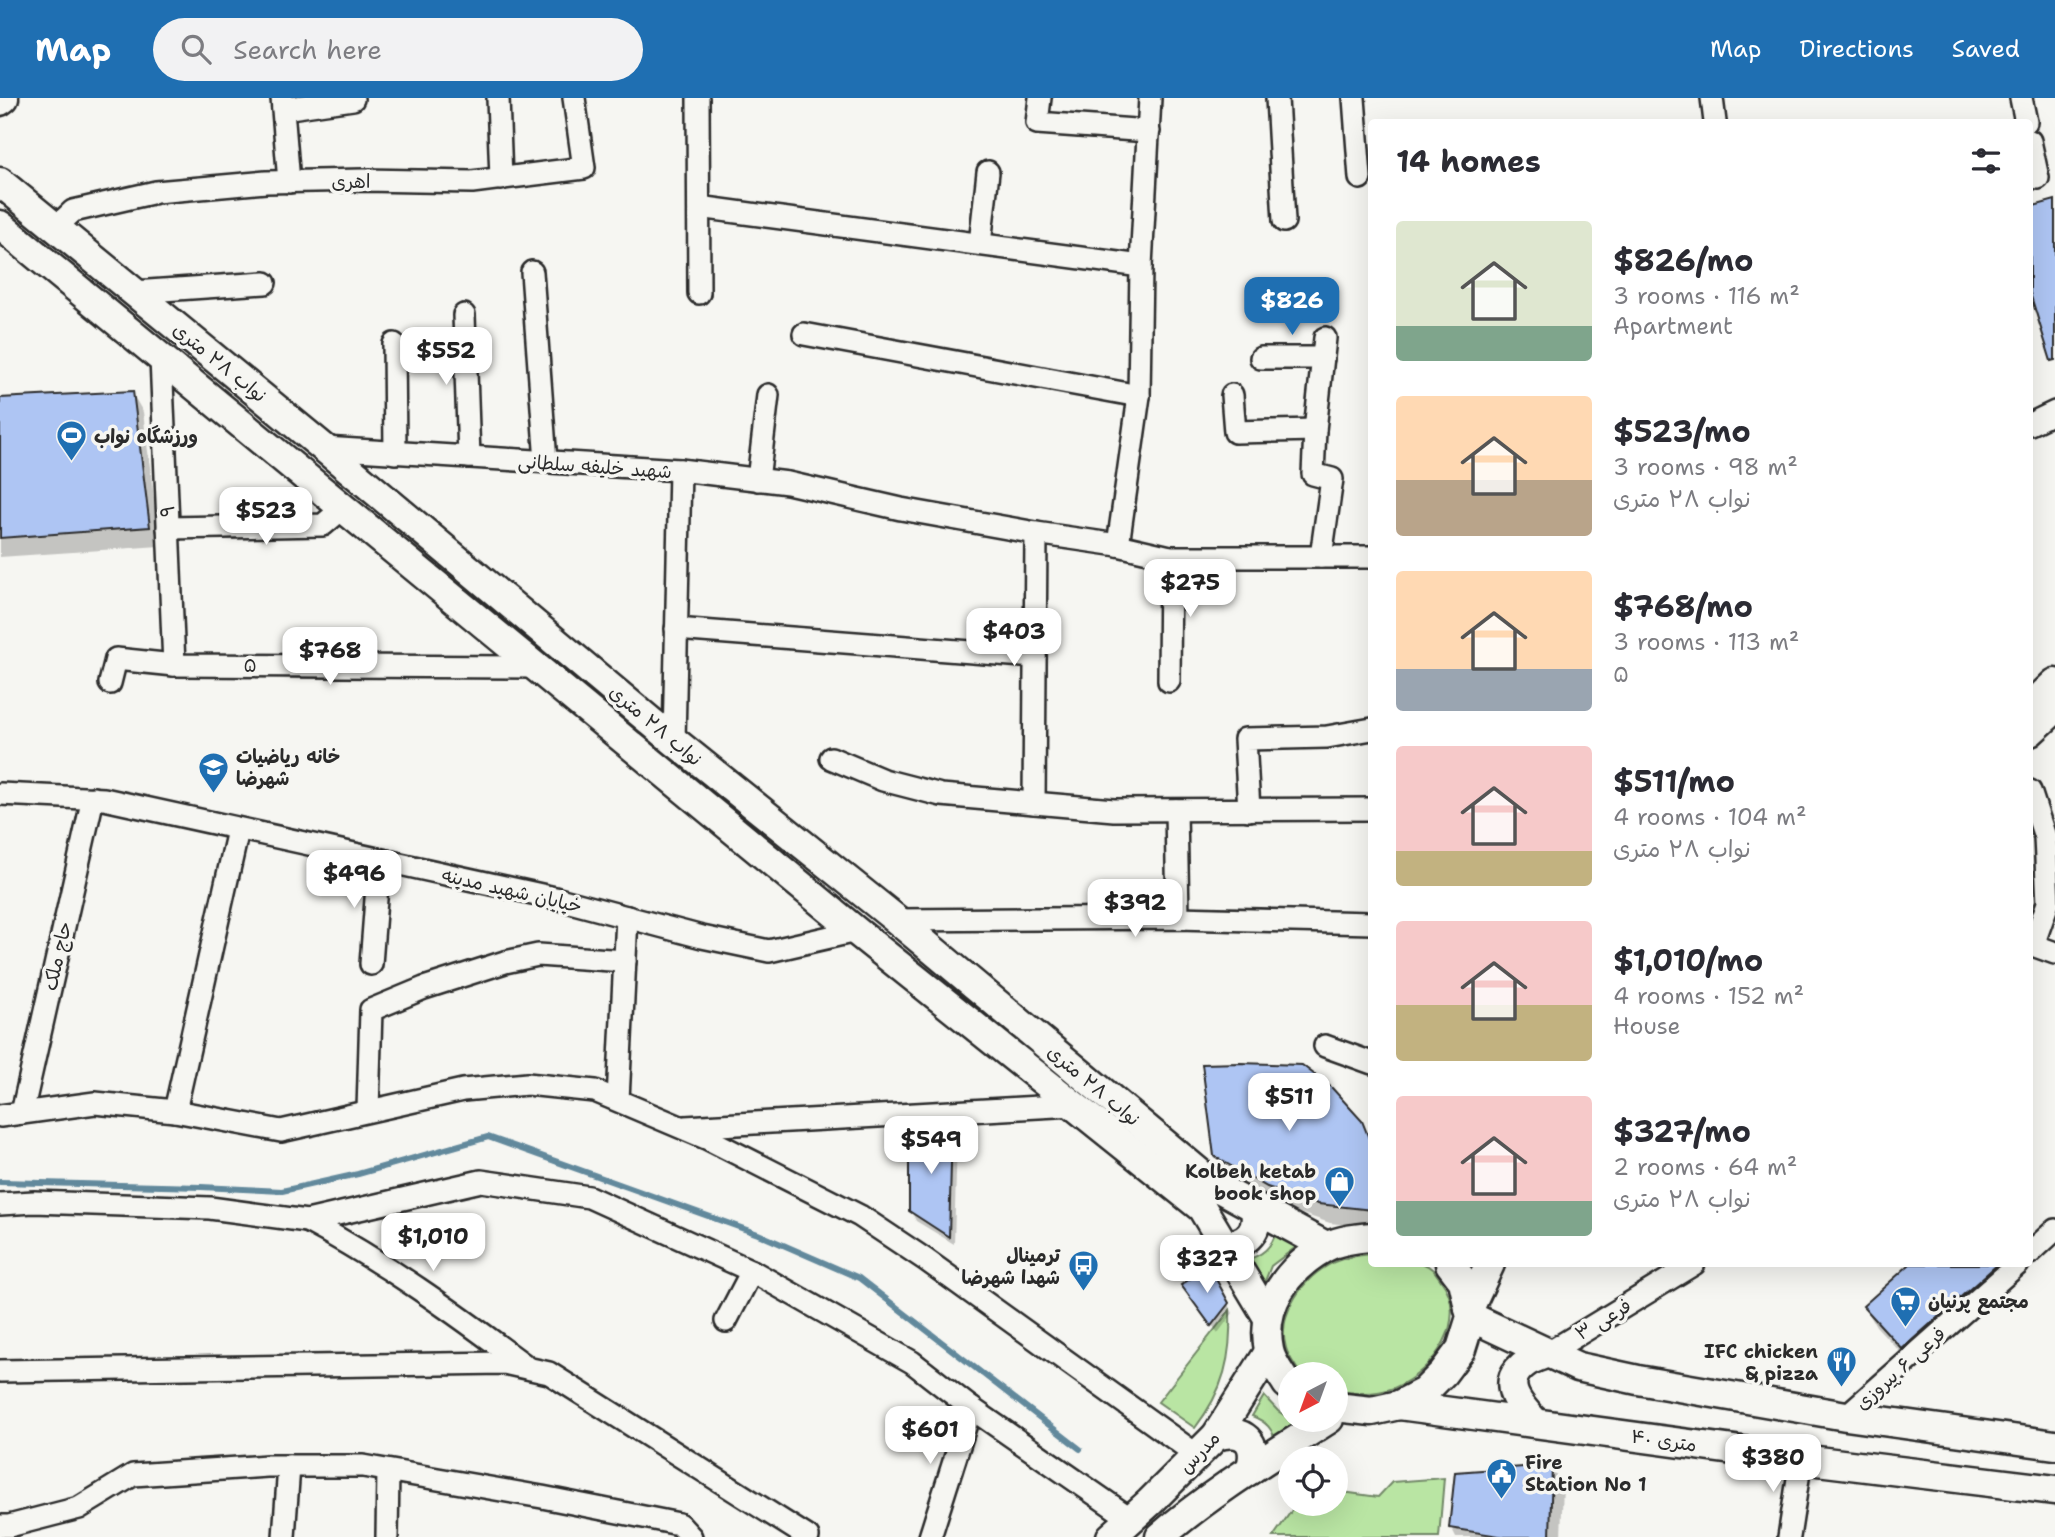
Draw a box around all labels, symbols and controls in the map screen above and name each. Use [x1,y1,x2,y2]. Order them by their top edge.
search box [153,18,643,81]
text: Map [35,27,111,72]
icon: search [177,30,215,68]
text: Search here [233,32,382,67]
text: Map [1710,33,1761,65]
text: Directions [1799,33,1914,65]
text: Saved [1952,33,2020,65]
text: 14 homes [1396,141,1541,182]
icon: filters [1967,142,2005,180]
street label: اهری [331,169,371,194]
text: $826/mo [1613,240,1753,281]
icon: home [1452,249,1536,333]
pin: $826 [1251,278,1333,337]
text: 3 rooms · 116 m² [1613,281,1800,311]
text: $826 [1260,285,1324,315]
text: Apartment [1613,311,1733,341]
street label: نواب ۲۸ متری [168,317,272,408]
pin: $552 [405,328,487,387]
text: $552 [416,335,476,365]
text: $523/mo [1613,411,1751,452]
sports icon: ورزشگاه نواب [54,419,88,463]
place label: ورزشگاه نواب [94,424,198,449]
icon: home [1452,424,1536,508]
street label: شهید خلیفه سلطانی [517,449,673,484]
text: 3 rooms · 98 m² [1613,452,1798,482]
text: نواب ۲۸ متری [1613,484,1751,514]
pin: $523 [225,488,307,547]
text: $523 [235,495,297,525]
street label: ۹ [155,505,180,517]
pin: $275 [1149,560,1231,619]
text: $275 [1160,567,1220,597]
text: $768/mo [1613,586,1753,627]
icon: home [1452,599,1536,683]
pin: $403 [973,608,1055,668]
text: $403 [982,616,1046,646]
text: 3 rooms · 113 m² [1613,627,1799,657]
pin: $768 [289,628,371,687]
text: $768 [298,635,362,665]
street label: ۵ [243,653,257,678]
text: ۵ [1613,659,1629,689]
street label: نواب ۲۸ متری [604,679,707,772]
place label: خانه ریاضیات شهرضا [236,744,340,791]
school or university icon: خانه ریاضیات شهرضا [196,750,230,794]
text: $511/mo [1613,761,1735,802]
icon: home [1452,774,1536,858]
text: 4 rooms · 104 m² [1613,802,1806,832]
text: نواب ۲۸ متری [1613,834,1751,864]
pin: $496 [313,850,395,910]
text: $496 [322,858,386,888]
street label: خیابان شهید مدینه [439,862,584,919]
pin: $392 [1094,880,1176,939]
text: $392 [1104,887,1166,917]
street label: حاج ملک [37,919,78,993]
text: $1,010/mo [1613,940,1763,981]
icon: home [1452,949,1536,1033]
text: 4 rooms · 152 m² [1613,981,1804,1011]
text: House [1613,1011,1681,1041]
street label: نواب ۲۸ متری [1042,1039,1145,1132]
pin: $511 [1248,1074,1330,1133]
text: $511 [1264,1081,1314,1111]
text: $327/mo [1613,1111,1751,1152]
pin: $549 [890,1116,972,1176]
text: $549 [900,1124,962,1154]
icon: home [1452,1124,1536,1208]
text: 2 rooms · 64 m² [1613,1152,1797,1182]
place label: Kolbeh ketab book shop [1185,1159,1316,1206]
shop icon: Kolbeh ketab book shop [1322,1165,1356,1209]
text: نواب ۲۸ متری [1613,1184,1751,1214]
pin: $1,010 [376,1214,490,1273]
text: $1,010 [397,1221,469,1251]
pin: $327 [1166,1236,1248,1295]
place label: ترمینال شهدا شهرضا [962,1243,1061,1290]
text: $327 [1176,1243,1238,1273]
bus stop icon: ترمینال شهدا شهرضا [1066,1249,1100,1293]
supermarket icon: مجتمع پرنیان [1888,1284,1922,1328]
place label: مجتمع پرنیان [1928,1289,2029,1315]
street label: فرعی ۳ [1571,1293,1636,1346]
street label: فرعی ۶ پیروزی [1850,1321,1951,1416]
place label: IFC chicken & pizza [1704,1339,1818,1386]
restaurant icon: IFC chicken & pizza [1824,1345,1858,1389]
north arrow [1278,1362,1348,1432]
map controls [1278,1362,1348,1516]
pin: $601 [889,1406,971,1466]
text: $601 [901,1414,959,1444]
street label: ۴۰ متری [1629,1424,1698,1457]
street label: مدرس [1173,1426,1225,1479]
pin: $380 [1732,1434,1814,1494]
text: $380 [1741,1442,1805,1472]
button: locate [1278,1446,1348,1516]
place label: Fire Station No 1 [1525,1450,1647,1497]
public building icon: Fire Station No 1 [1485,1456,1519,1500]

